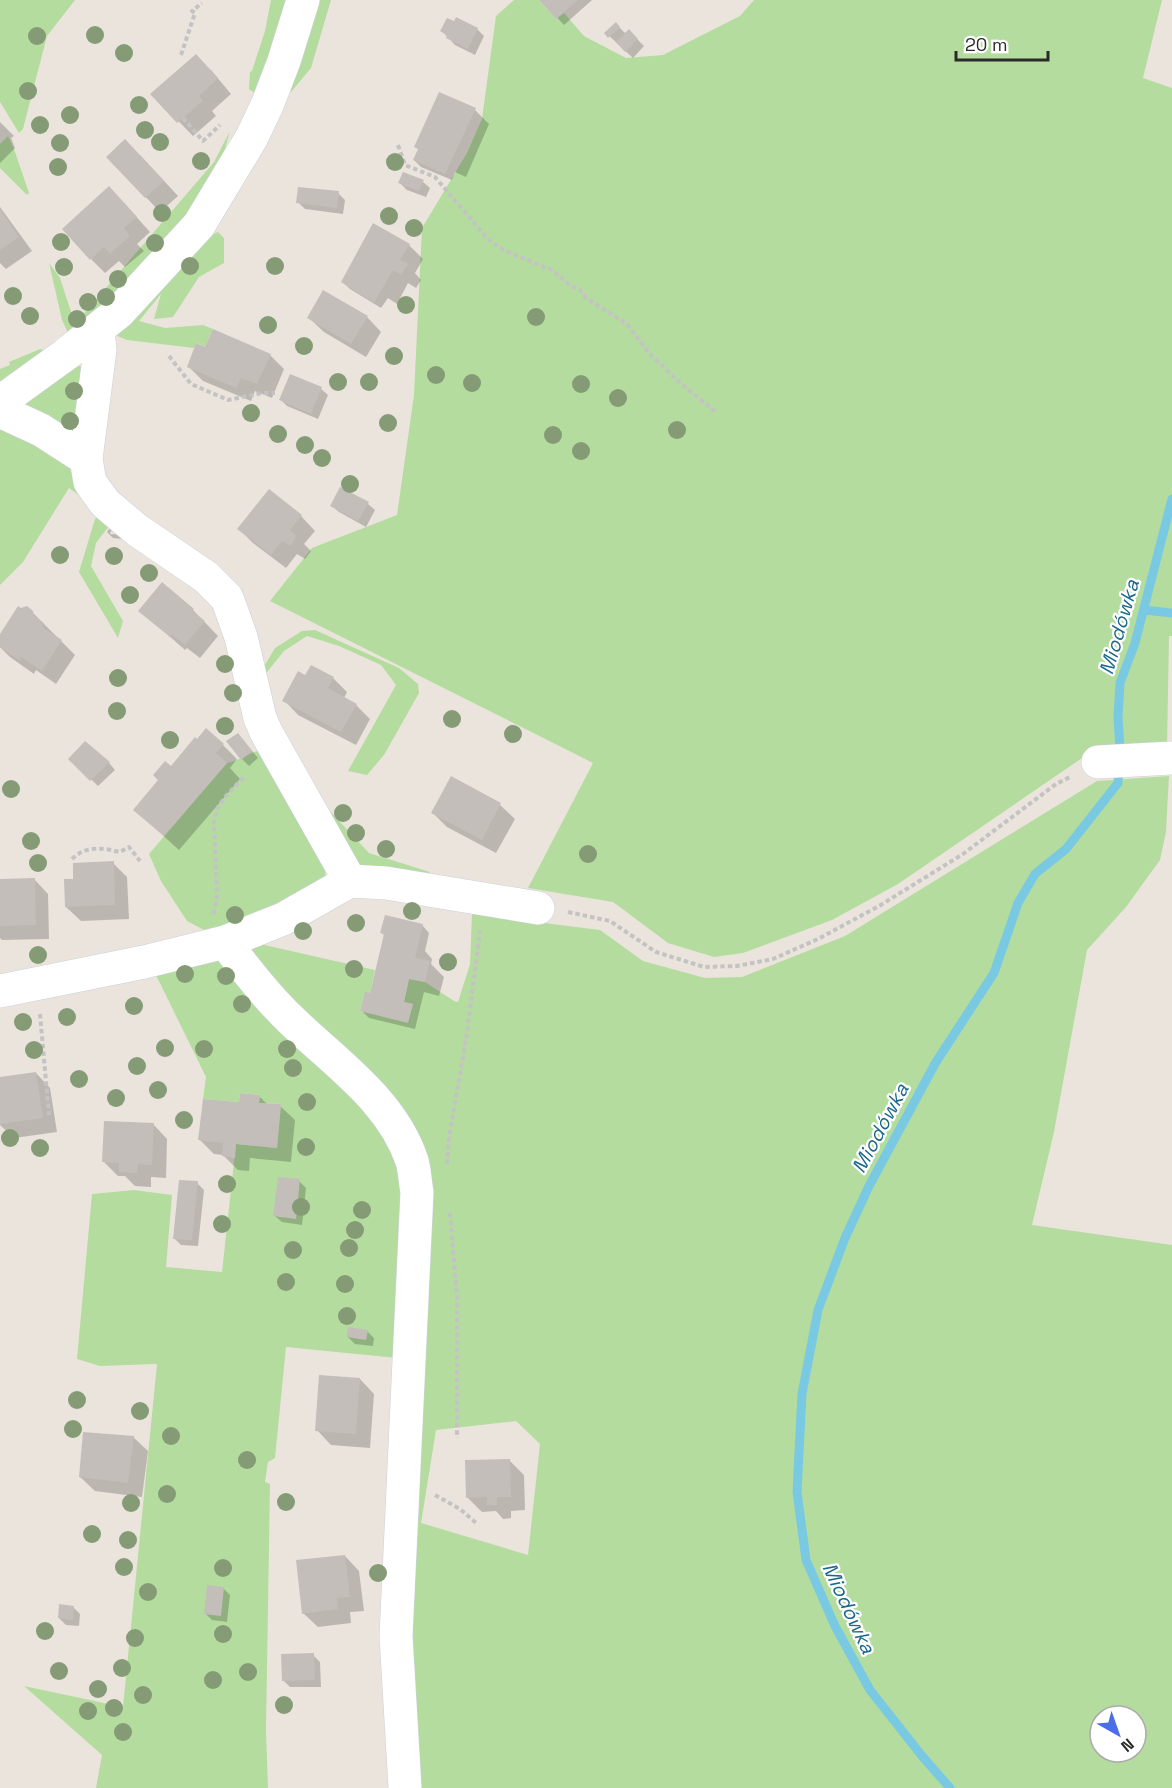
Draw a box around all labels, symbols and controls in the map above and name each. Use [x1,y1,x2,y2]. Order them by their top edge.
scale bar [956,24,1048,62]
text: 20 m [965,33,1008,56]
water label: Miodówka [1093,576,1145,678]
water label: Miodówka [846,1078,915,1177]
water label: Miodówka [817,1558,882,1658]
north arrow [1088,1704,1148,1764]
text: N [1116,1734,1138,1757]

